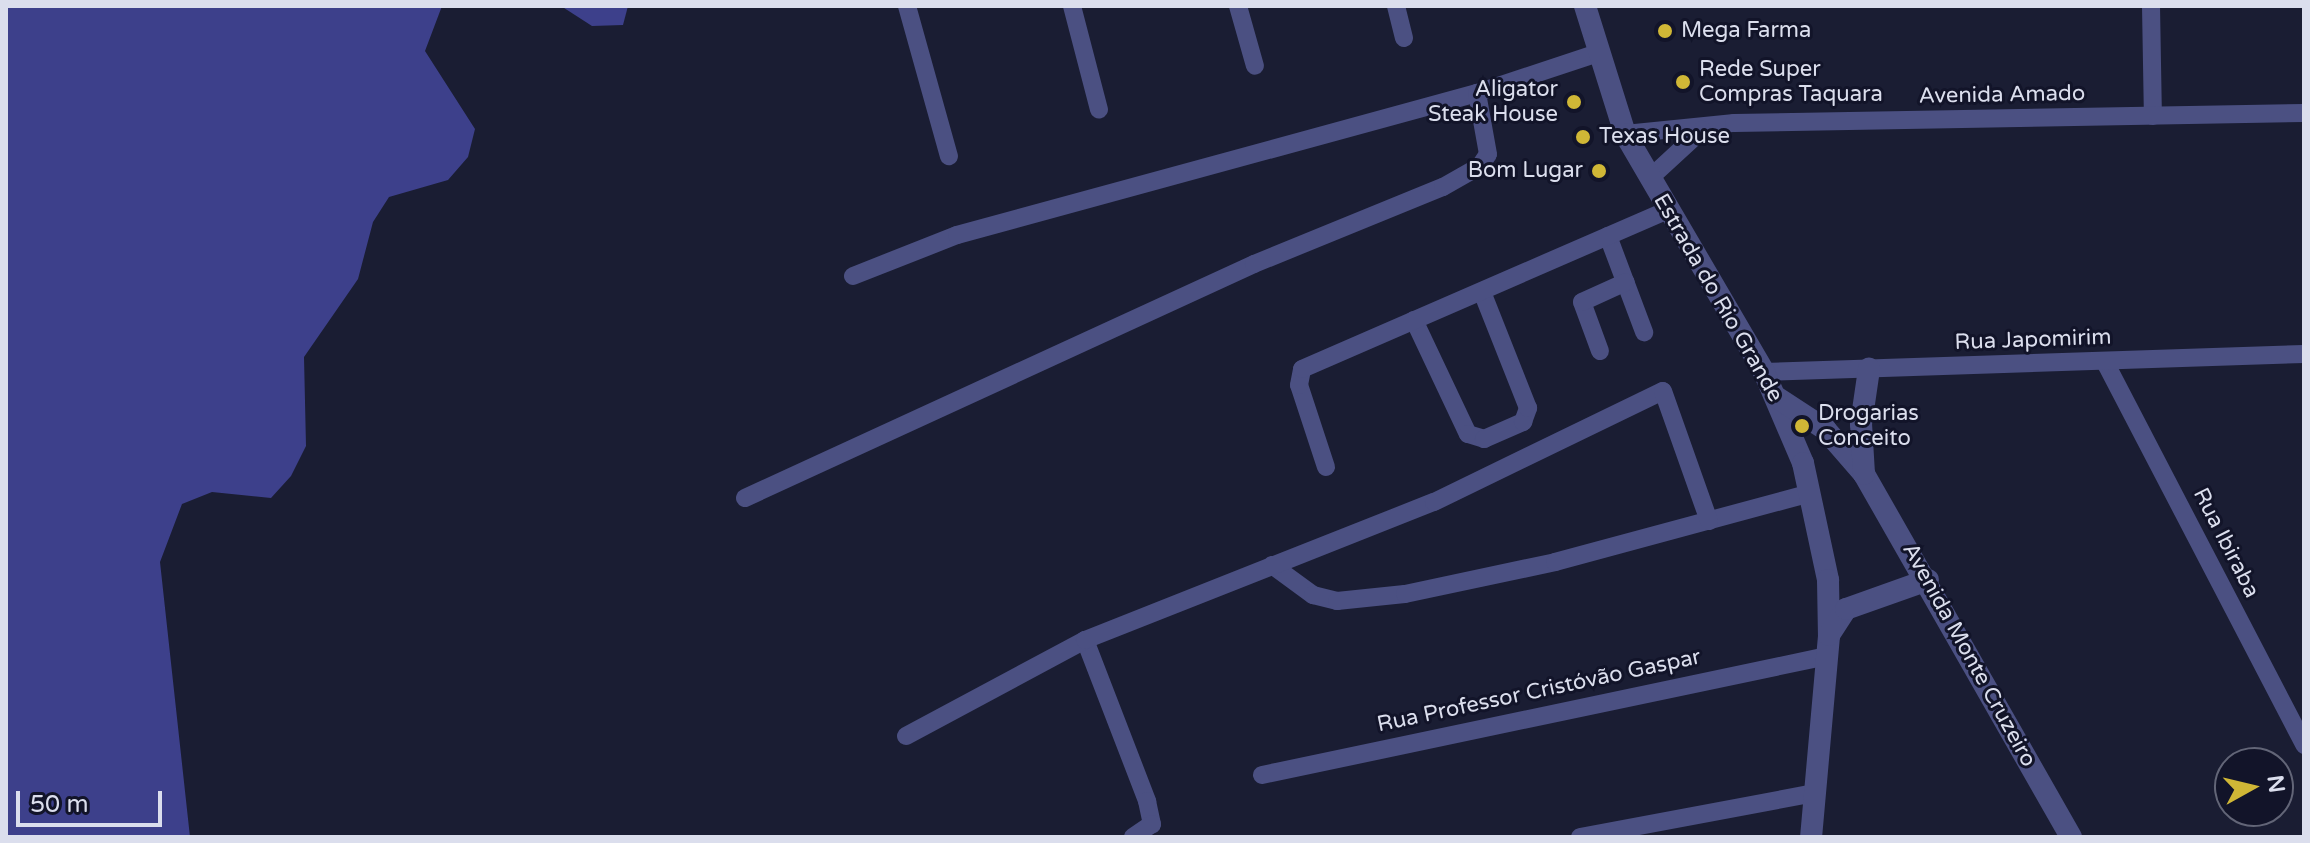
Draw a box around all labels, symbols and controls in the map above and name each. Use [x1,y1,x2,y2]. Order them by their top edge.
place label: Mega Farma [1681,18,1811,44]
marker: Mega Farma [1656,22,1674,40]
place label: Rede Super Compras Taquara [1699,56,1883,108]
marker: Rede Super Compras Taquara [1674,73,1692,91]
place label: Aligator Steak House [1428,76,1558,128]
street label: Avenida Amado [1919,80,2085,110]
marker: Aligator Steak House [1565,93,1583,111]
place label: Texas House [1599,124,1730,150]
marker: Texas House [1574,128,1592,146]
place label: Bom Lugar [1468,158,1583,184]
marker: Bom Lugar [1590,162,1608,180]
street label: Estrada do Rio Grande [1648,189,1788,407]
street label: Rua Japomirim [1954,324,2112,356]
place label: Drogarias Conceito [1818,400,1919,452]
marker: Drogarias Conceito [1793,417,1811,435]
street label: Rua Ibiraba [2187,484,2265,602]
street label: Avenida Monte Cruzeiro [1896,539,2042,771]
street label: Rua Professor Cristóvão Gaspar [1375,644,1703,738]
north arrow [2214,747,2294,827]
text: N [2262,773,2290,794]
scale bar [20,775,166,825]
text: 50 m [30,790,88,819]

